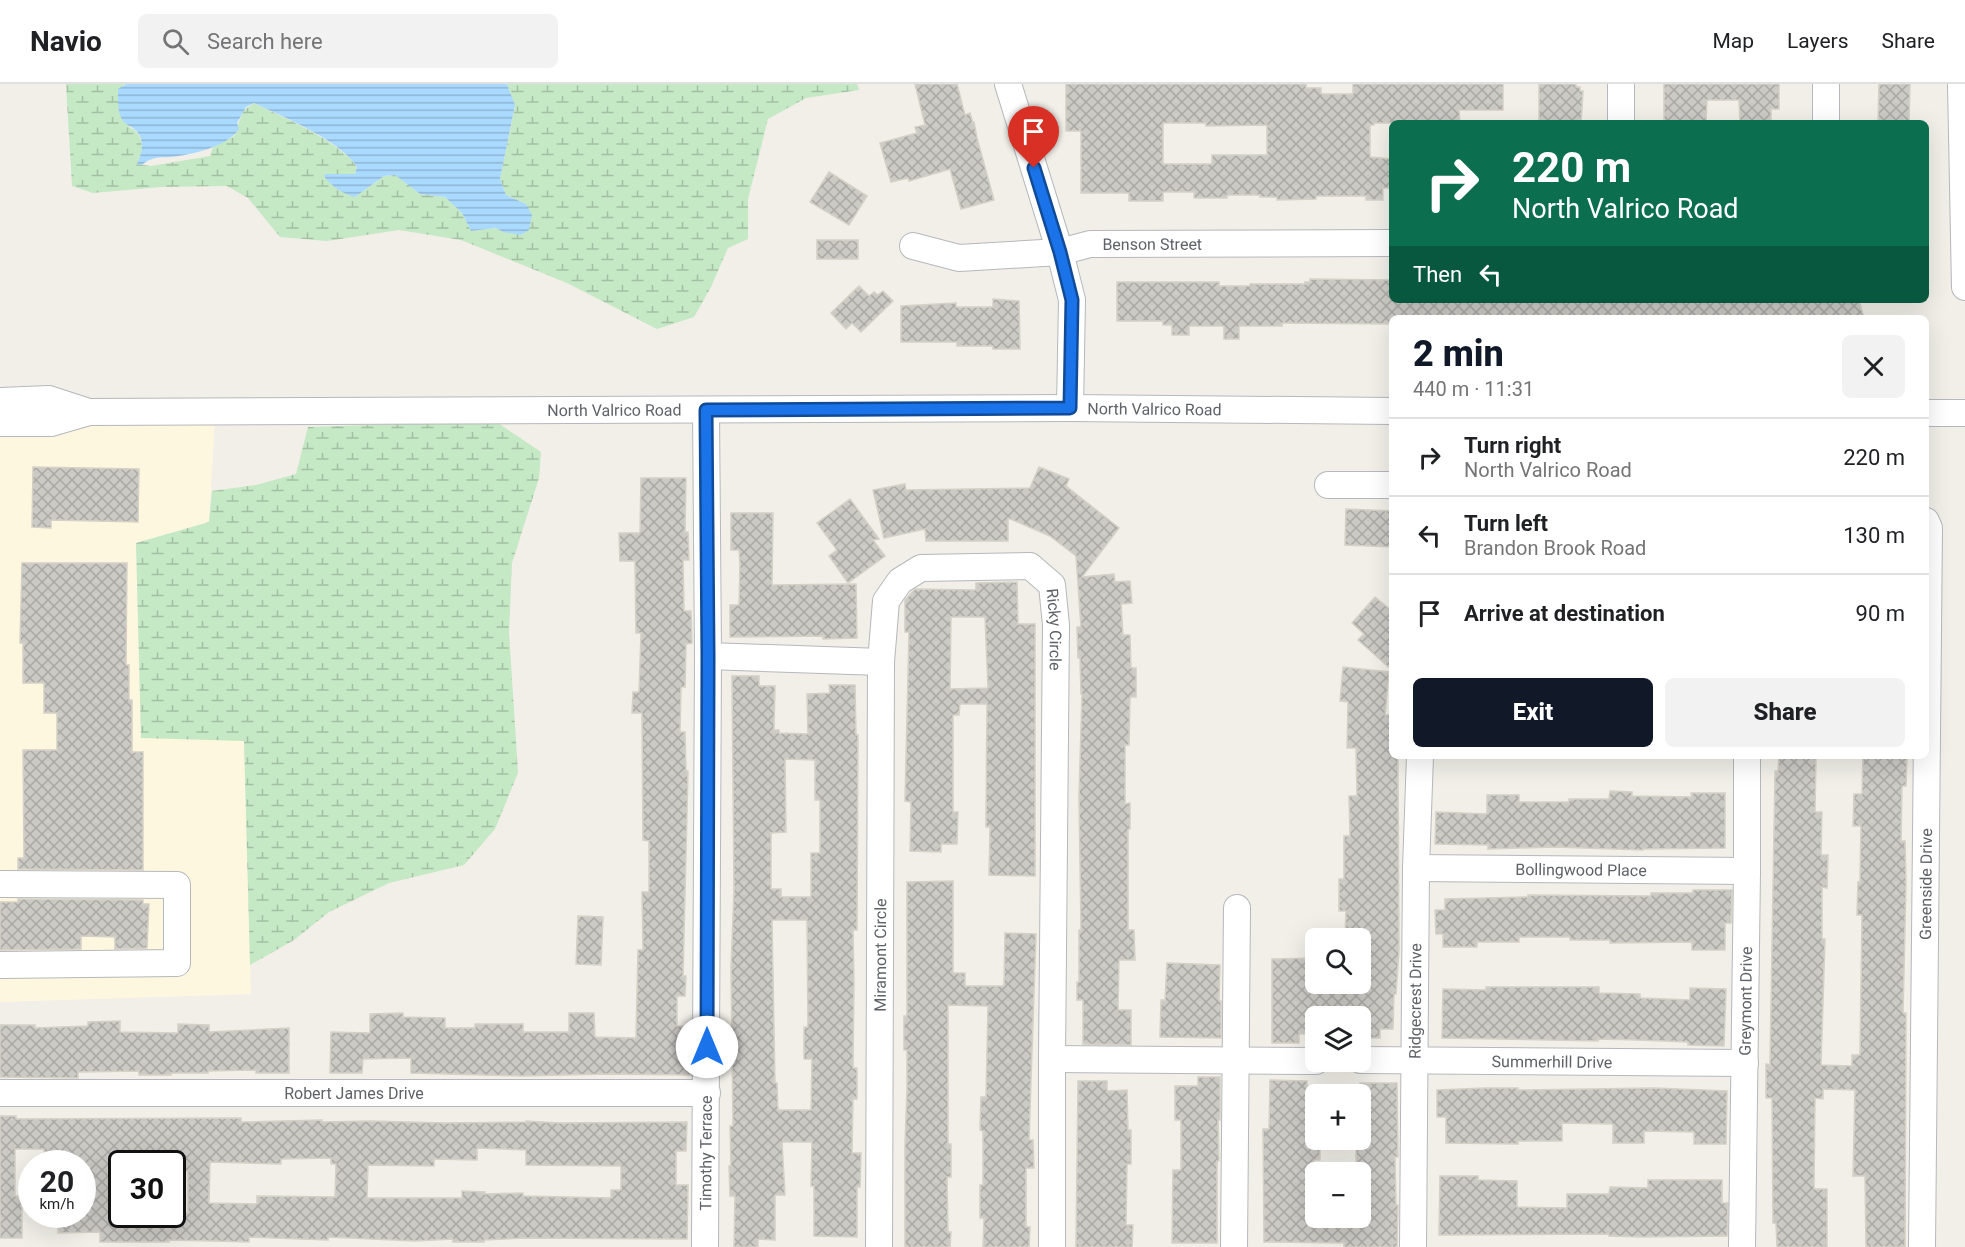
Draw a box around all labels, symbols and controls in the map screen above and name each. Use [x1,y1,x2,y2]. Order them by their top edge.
search box [138,14,558,68]
text: Navio [30,25,102,58]
icon: search [159,25,192,58]
text: Search here [207,29,323,54]
text: Map [1712,29,1754,53]
text: Layers [1787,29,1848,53]
text: Share [1881,29,1935,53]
pin [1008,106,1059,168]
icon: arrive [1017,115,1050,148]
text: 220 m [1512,143,1631,192]
icon: right [1413,144,1491,222]
text: North Valrico Road [1512,193,1739,225]
street label: Benson Street [1102,235,1202,254]
icon: left [1474,258,1507,291]
text: Then [1413,262,1462,287]
text: 2 min [1413,333,1504,375]
button: close [1842,335,1905,398]
text: 440 m · 11:31 [1413,377,1534,401]
street label: North Valrico Road [1087,399,1222,419]
street label: North Valrico Road [547,401,682,420]
text: Turn right [1464,433,1561,458]
icon: right [1413,441,1446,474]
text: 220 m [1843,445,1905,470]
text: North Valrico Road [1464,458,1632,482]
text: Turn left [1464,511,1548,536]
icon: left [1413,519,1446,552]
text: 130 m [1843,523,1905,548]
text: Brandon Brook Road [1464,536,1646,560]
street label: Ricky Circle [1042,588,1065,671]
icon: arrive [1413,597,1446,630]
text: Arrive at destination [1464,601,1665,626]
text: 90 m [1856,601,1905,626]
button: Exit [1413,678,1653,747]
button: Share [1665,678,1905,747]
street label: Greenside Drive [1916,828,1936,940]
street label: Bollingwood Place [1515,860,1647,880]
street label: Miramont Circle [871,898,890,1012]
map controls [1305,928,1371,1228]
button: search [1305,928,1371,994]
street label: Ridgecrest Drive [1405,943,1425,1059]
street label: Greymont Drive [1736,946,1756,1056]
button: layers [1305,1006,1371,1072]
position arrow [675,1015,739,1079]
street label: Summerhill Drive [1492,1052,1612,1072]
street label: Robert James Drive [284,1084,424,1103]
button: + [1305,1084,1371,1150]
street label: Timothy Terrace [696,1095,716,1211]
speed limit sign: 30 [108,1150,186,1228]
button: − [1305,1162,1371,1228]
text: 20 [40,1164,74,1199]
text: km/h [39,1195,75,1213]

